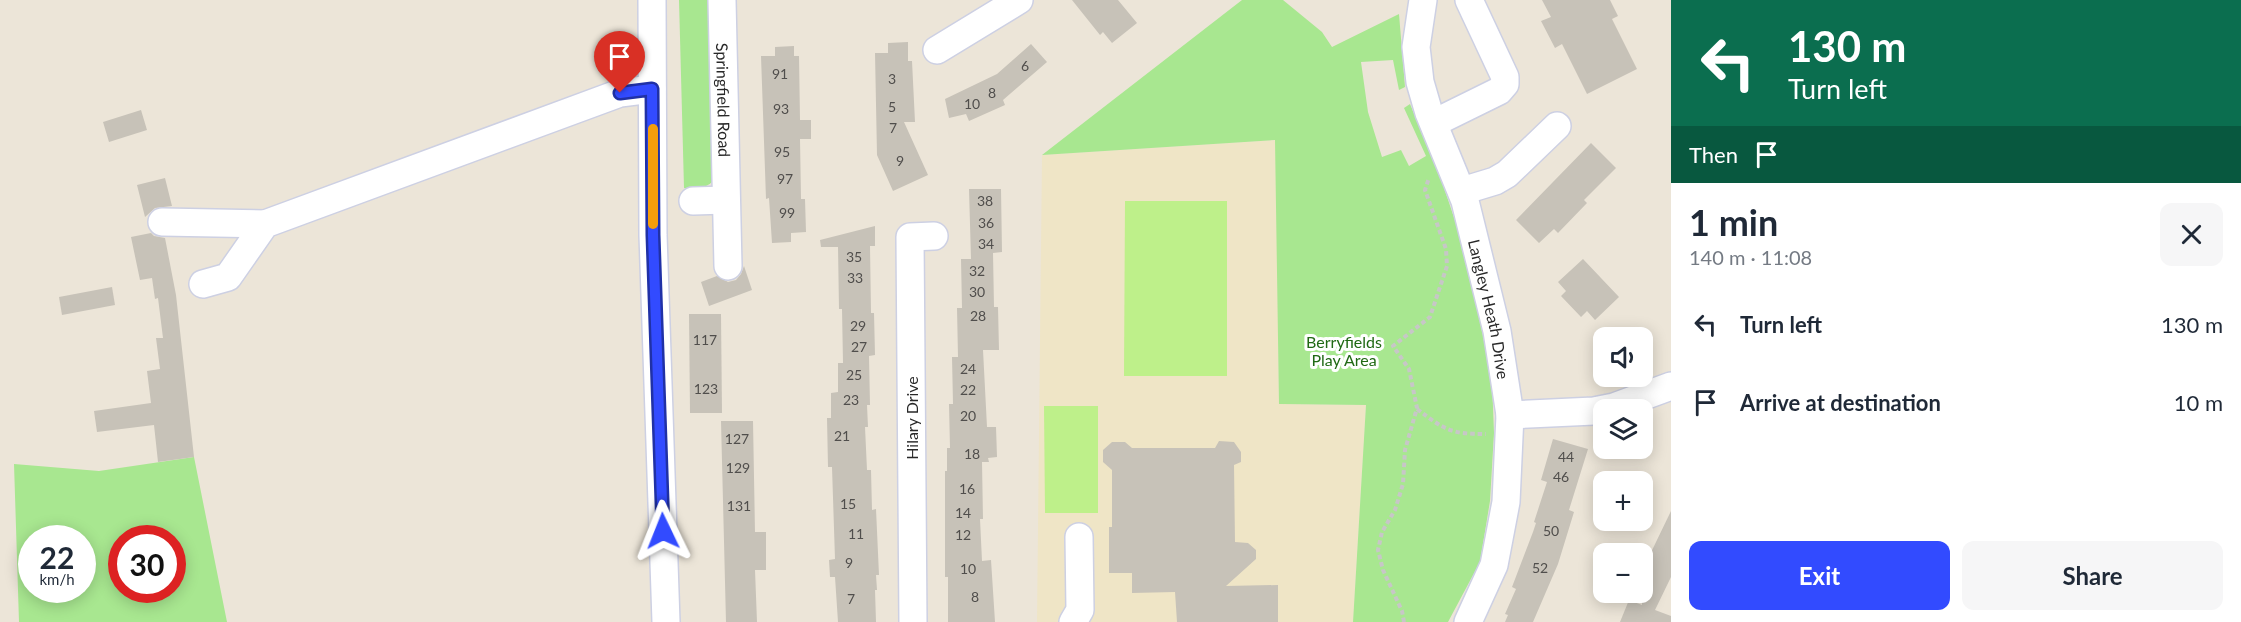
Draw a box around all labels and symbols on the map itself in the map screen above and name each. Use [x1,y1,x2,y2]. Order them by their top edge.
pin [594,31,645,93]
street label: Springfield Road [713,43,735,157]
house number: 6 [1021,57,1029,74]
house number: 91 [772,65,788,82]
house number: 3 [888,70,896,87]
house number: 8 [988,84,996,101]
house number: 10 [964,95,980,112]
house number: 5 [888,98,896,115]
house number: 93 [773,100,789,117]
house number: 7 [889,119,897,136]
house number: 95 [774,143,790,160]
house number: 9 [896,152,904,169]
house number: 97 [777,170,793,187]
house number: 38 [977,192,993,209]
house number: 99 [779,204,795,221]
house number: 36 [978,214,994,231]
house number: 34 [978,235,994,252]
street label: Langley Heath Drive [1465,237,1514,380]
house number: 35 [846,248,862,265]
house number: 32 [969,262,985,279]
house number: 33 [847,269,863,286]
house number: 30 [969,283,985,300]
house number: 28 [970,307,986,324]
house number: 29 [850,317,866,334]
house number: 117 [693,331,717,348]
park label: Berryfields Play Area [1306,332,1382,369]
house number: 27 [851,338,867,355]
house number: 24 [960,360,976,377]
house number: 25 [846,366,862,383]
street label: Hilary Drive [902,376,921,460]
house number: 123 [694,380,718,397]
house number: 22 [960,381,976,398]
house number: 23 [843,391,859,408]
house number: 20 [960,407,976,424]
house number: 21 [834,427,850,444]
house number: 127 [725,430,749,447]
house number: 18 [964,445,980,462]
house number: 44 [1558,448,1574,465]
house number: 129 [726,459,750,476]
house number: 46 [1553,468,1569,485]
house number: 16 [959,480,975,497]
house number: 15 [840,495,856,512]
house number: 131 [727,497,751,514]
position arrow [631,499,695,563]
house number: 14 [955,504,971,521]
house number: 50 [1543,522,1559,539]
speed limit sign: 30 [108,525,186,603]
house number: 11 [848,525,864,542]
house number: 12 [955,526,971,543]
house number: 9 [845,554,853,571]
house number: 52 [1532,559,1548,576]
house number: 10 [960,560,976,577]
house number: 8 [971,588,979,605]
house number: 7 [847,590,855,607]

